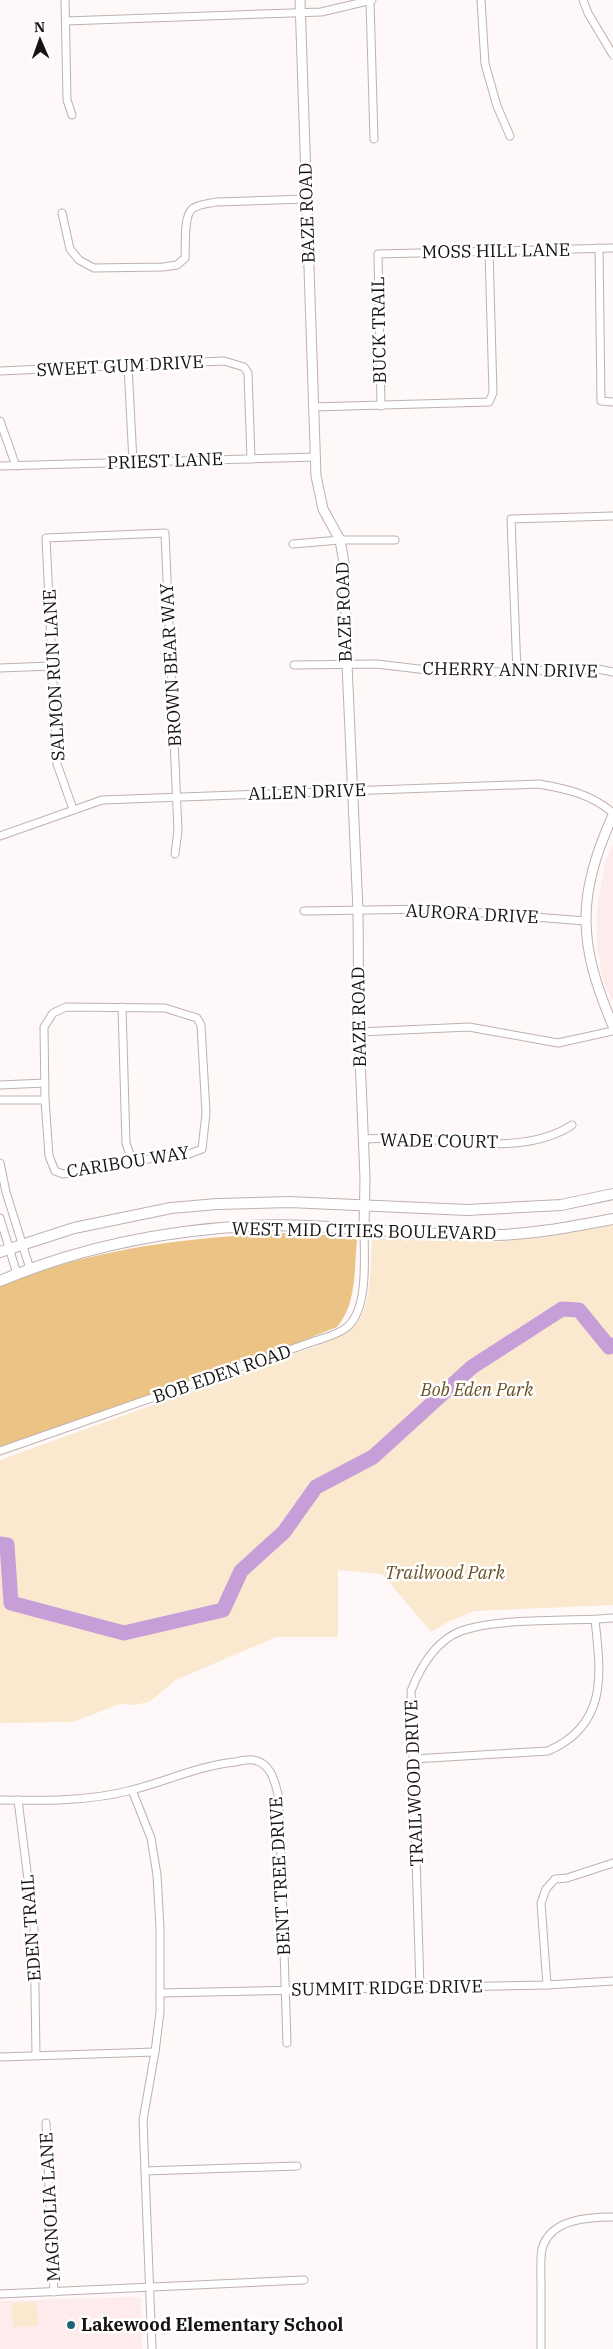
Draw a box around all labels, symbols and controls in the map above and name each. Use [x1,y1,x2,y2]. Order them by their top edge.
north arrow [15,15,65,65]
text: N [34,18,45,36]
street label: BAZE ROAD [293,162,320,264]
street label: MOSS HILL LANE [422,238,570,263]
street label: BUCK TRAIL [366,276,391,384]
street label: SWEET GUM DRIVE [36,350,204,381]
street label: PRIEST LANE [107,447,223,474]
street label: BAZE ROAD [330,561,357,663]
street label: BROWN BEAR WAY [155,582,186,747]
street label: SALMON RUN LANE [38,588,69,762]
street label: CHERRY ANN DRIVE [422,656,598,683]
street label: ALLEN DRIVE [248,778,366,805]
street label: AURORA DRIVE [405,899,539,928]
street label: BAZE ROAD [346,966,371,1068]
street label: WADE COURT [380,1128,499,1153]
street label: CARIBOU WAY [65,1140,192,1183]
street label: WEST MID CITIES BOULEVARD [232,1217,497,1244]
street label: BOB EDEN ROAD [150,1339,294,1408]
park label: Bob Eden Park [420,1378,534,1401]
park label: Trailwood Park [385,1561,505,1584]
street label: TRAILWOOD DRIVE [399,1699,428,1867]
street label: BENT TREE DRIVE [264,1796,295,1956]
street label: EDEN TRAIL [15,1874,46,1982]
street label: SUMMIT RIDGE DRIVE [291,1974,483,2001]
street label: MAGNOLIA LANE [34,2132,65,2282]
place label: Lakewood Elementary School [81,2313,344,2336]
marker: Lakewood Elementary School [65,2319,77,2331]

